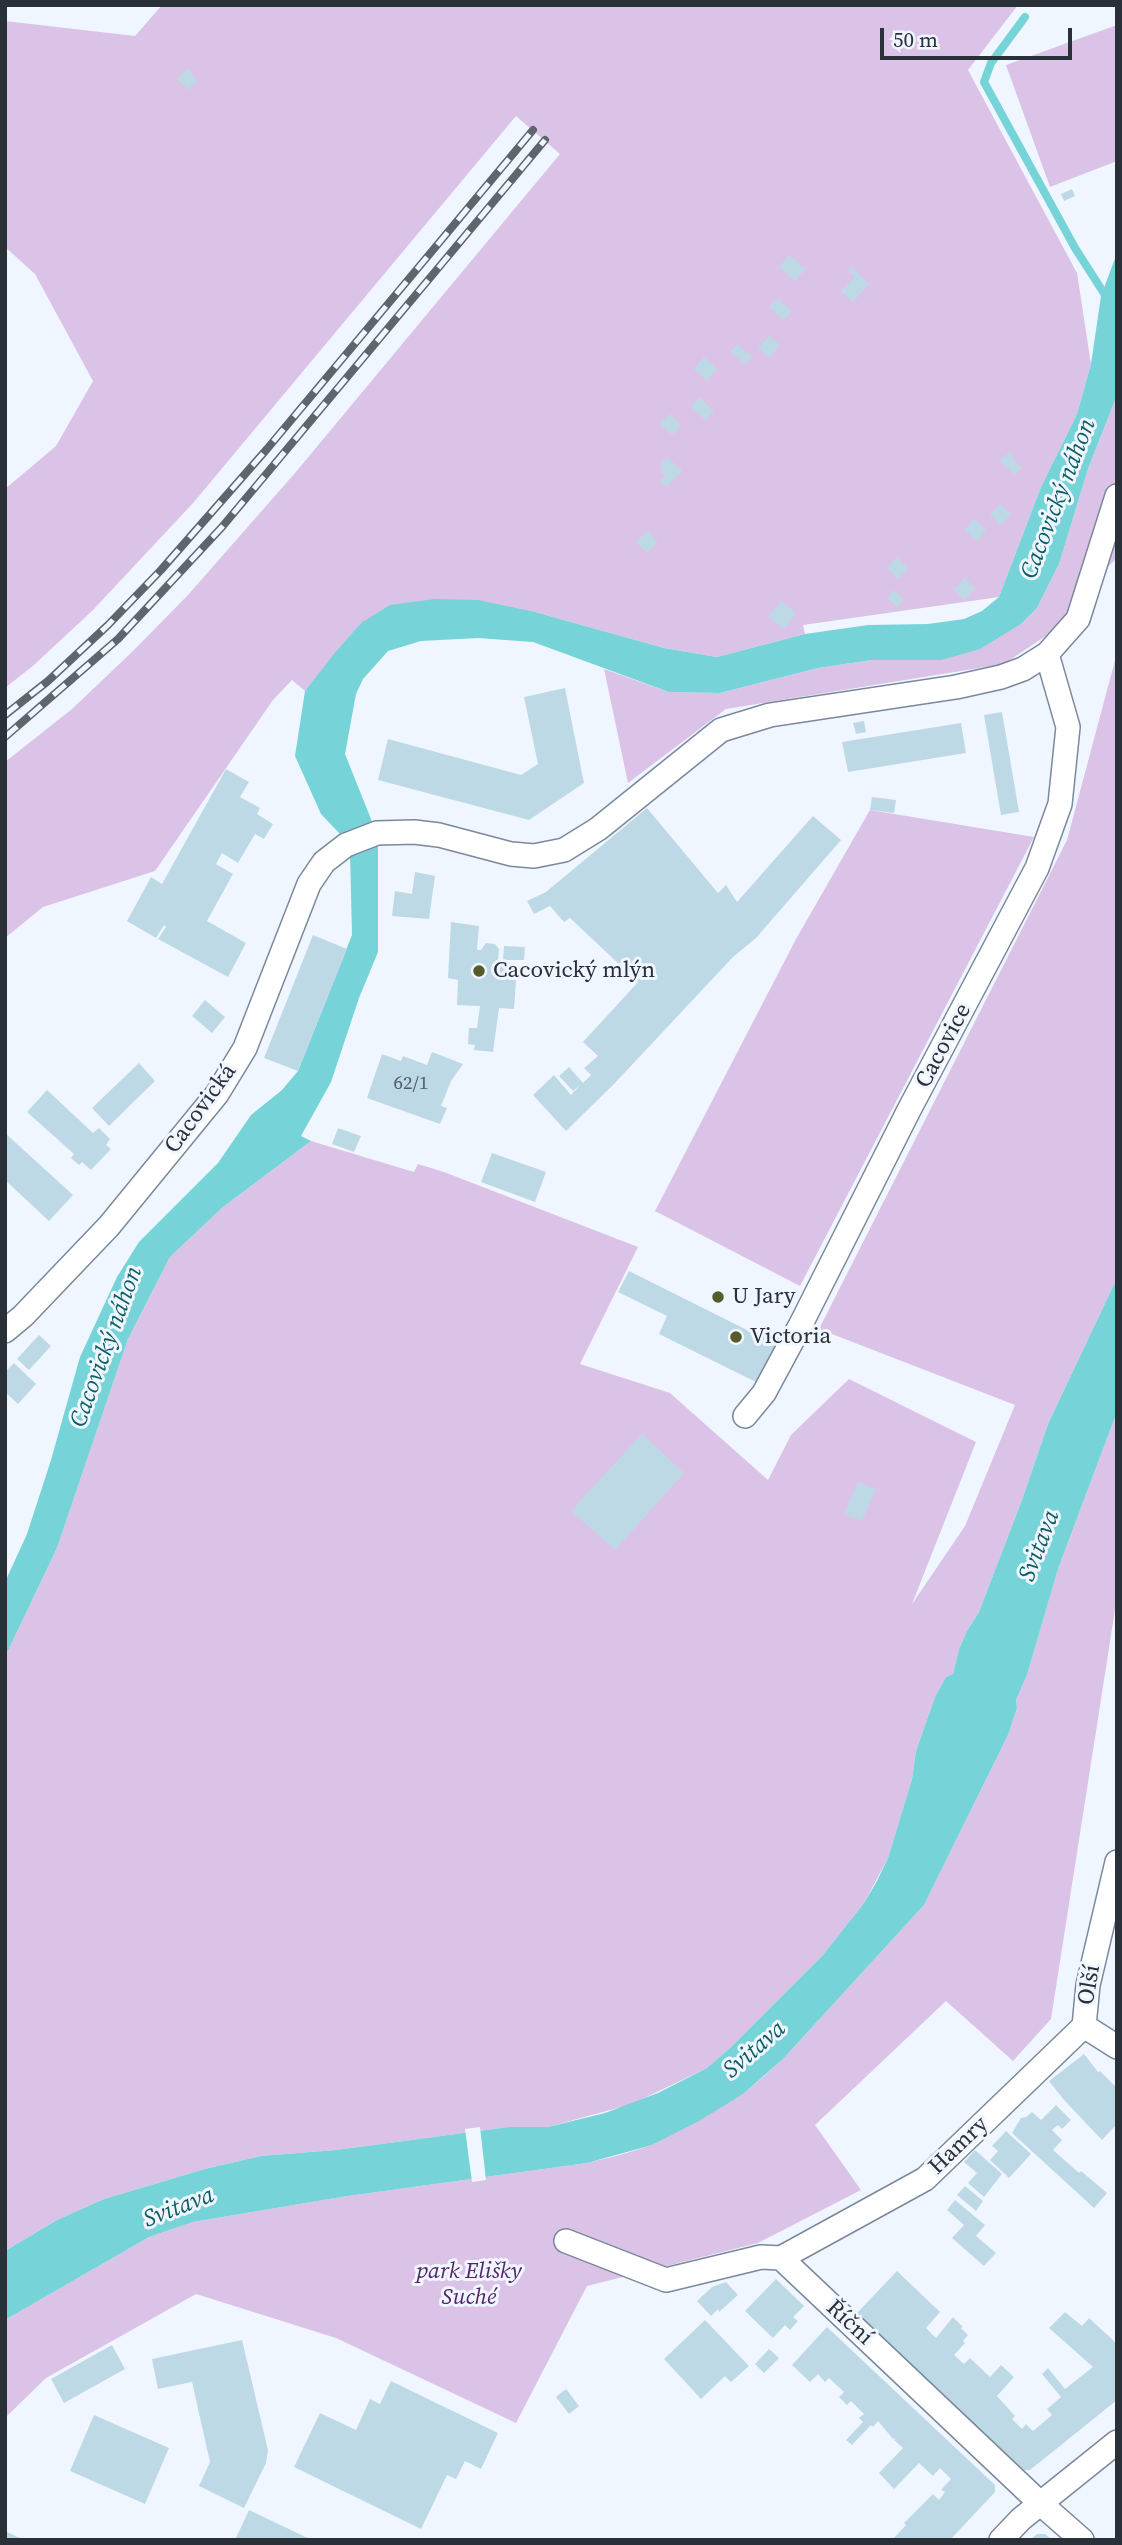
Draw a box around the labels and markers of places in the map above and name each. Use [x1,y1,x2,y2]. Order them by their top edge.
place label: Cacovický mlýn [493,957,655,985]
marker: Cacovický mlýn [471,963,487,979]
place label: U Jary [732,1283,795,1311]
marker: U Jary [710,1289,726,1305]
place label: Victoria [750,1323,831,1351]
marker: Victoria [728,1329,744,1345]

